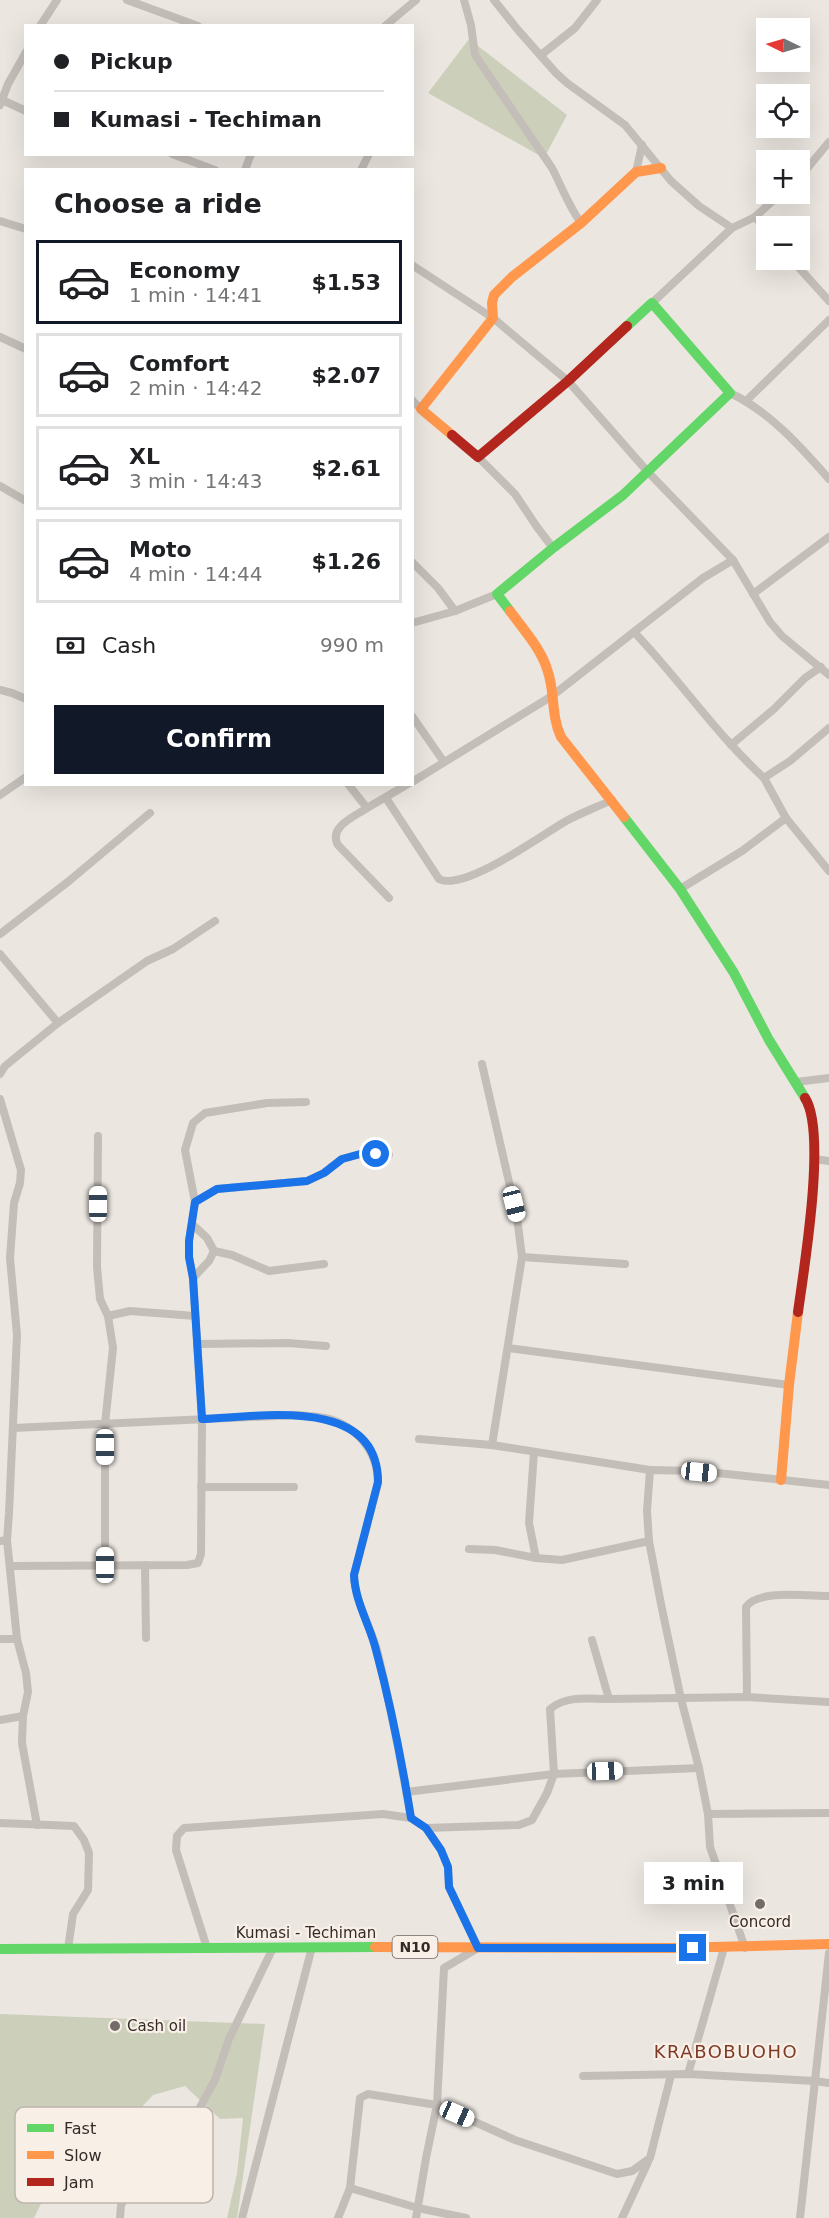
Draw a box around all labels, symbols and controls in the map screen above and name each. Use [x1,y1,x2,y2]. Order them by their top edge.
north arrow [756,18,810,72]
map controls [756,18,810,270]
text: Pickup [90,49,173,74]
button: locate [756,84,810,138]
text: Kumasi - Techiman [90,107,322,132]
button: + [756,150,810,204]
text: Choose a ride [54,188,262,219]
button: − [756,216,810,270]
icon: car [57,255,111,309]
text: Economy [129,258,240,283]
text: $1.53 [311,270,381,295]
text: 1 min · 14:41 [129,283,263,307]
icon: car [57,348,111,402]
text: Comfort [129,351,229,376]
text: $2.07 [311,363,381,388]
text: 2 min · 14:42 [129,376,263,400]
icon: car [57,441,111,495]
text: XL [129,444,160,469]
text: $2.61 [311,456,381,481]
text: 3 min · 14:43 [129,469,263,493]
icon: car [57,534,111,588]
text: Moto [129,537,192,562]
text: $1.26 [311,549,381,574]
text: 4 min · 14:44 [129,562,263,586]
icon: cash [54,629,87,662]
text: Cash [102,633,156,658]
text: 990 m [320,633,384,657]
button: Confirm [54,705,384,774]
route start [362,1140,389,1167]
car [501,1184,527,1224]
car [89,1186,107,1222]
car [96,1429,114,1465]
car [680,1461,718,1483]
car [96,1547,114,1583]
car [587,1761,623,1781]
callout: 3 min [644,1861,742,1903]
text: 3 min [662,1871,725,1895]
marker: Concord [753,1897,767,1911]
place label: Concord [729,1913,791,1931]
street label: Kumasi - Techiman [236,1924,376,1942]
route end [679,1934,706,1961]
road number: N10 [392,1936,438,1958]
place label: Cash oil [127,2017,186,2035]
marker: Cash oil [108,2019,122,2033]
district label: KRABOBUOHO [654,2041,798,2062]
car [437,2098,477,2130]
legend [15,2107,213,2203]
text: Fast [64,2119,96,2138]
text: Slow [64,2146,101,2165]
text: Jam [63,2173,94,2192]

